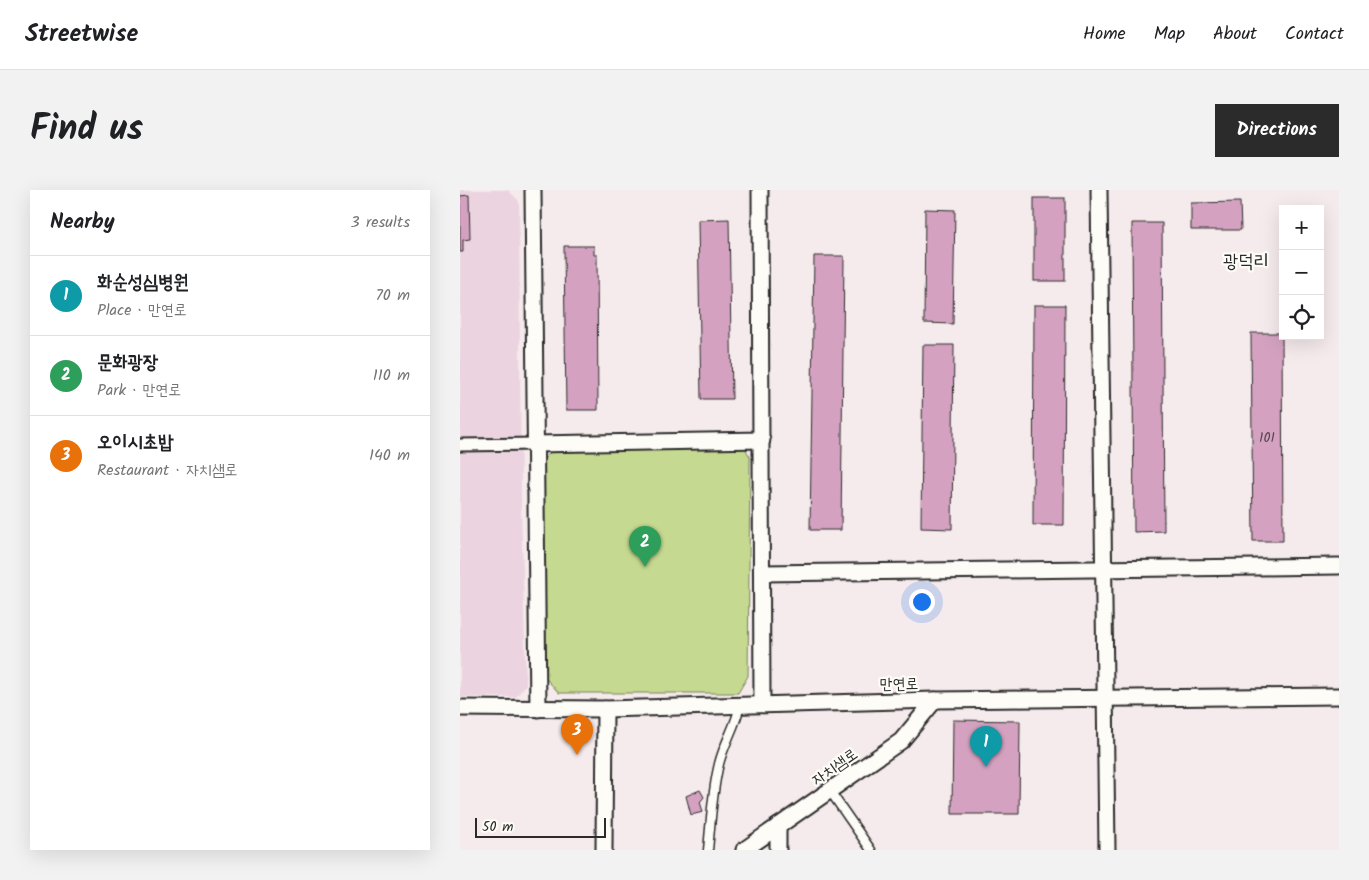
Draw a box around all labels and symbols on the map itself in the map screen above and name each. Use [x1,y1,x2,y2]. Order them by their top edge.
district label: 광덕리 [1223,247,1269,277]
house number: 101 [1259,427,1275,449]
pin: 2 [629,526,661,567]
your location [909,589,935,615]
street label: 만연로 [879,672,919,697]
pin: 3 [561,714,593,755]
pin: 1 [970,726,1002,767]
street label: 자치샘로 [807,742,863,792]
scale bar [475,815,606,838]

